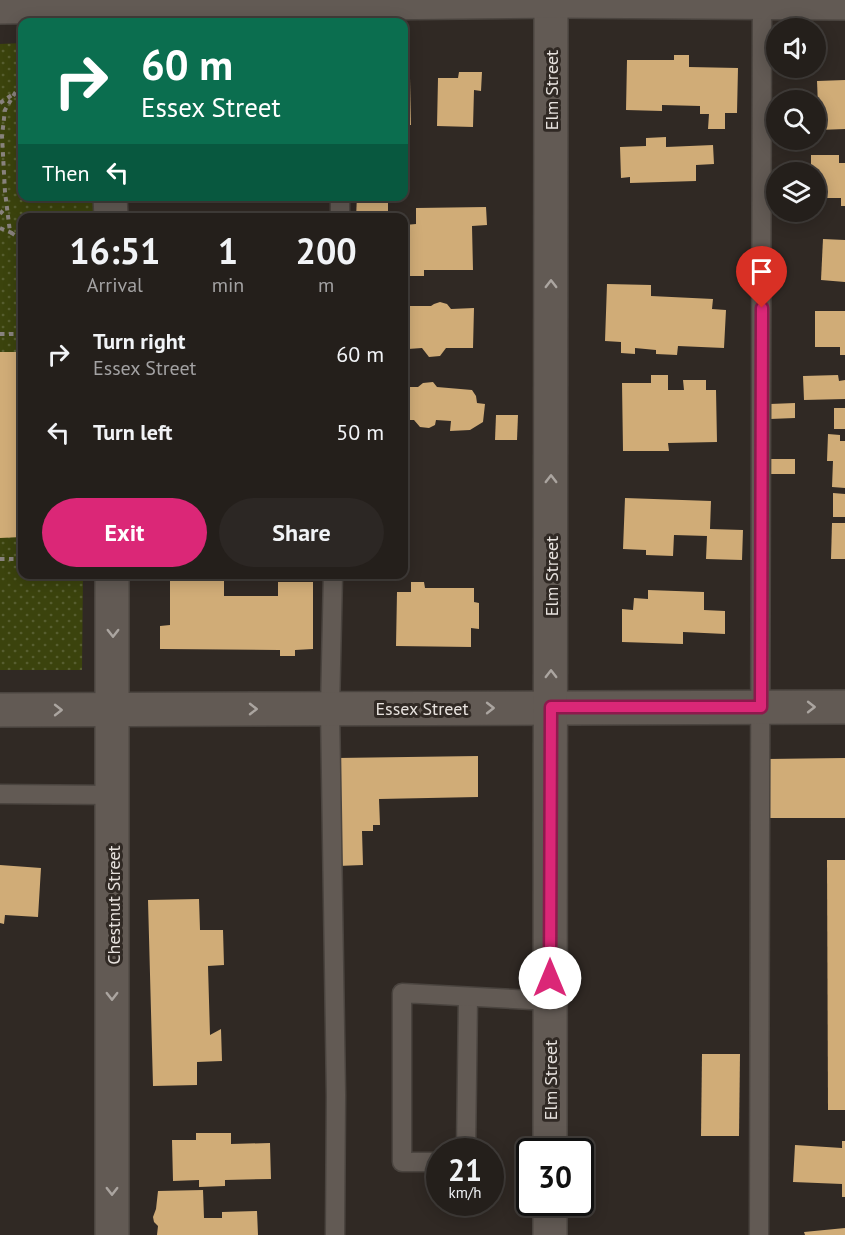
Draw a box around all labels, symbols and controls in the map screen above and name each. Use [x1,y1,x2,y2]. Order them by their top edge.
map controls [766,18,826,222]
button: sound [766,18,826,78]
text: 60 m [141,37,233,92]
icon: right [42,42,120,120]
street label: Elm Street [540,50,563,130]
text: Essex Street [141,90,281,124]
button: search [766,90,826,150]
icon: left [101,156,134,189]
text: Then [42,159,89,187]
button: layers [766,162,826,222]
text: 16:51 [69,227,161,274]
text: 1 [218,227,238,274]
text: 200 [296,227,357,274]
pin [736,246,787,308]
icon: arrive [745,255,778,288]
text: Arrival [87,272,143,298]
text: min [212,272,244,298]
text: m [318,272,334,298]
one-way arrow [545,279,557,288]
text: Turn right [93,327,185,355]
icon: right [42,338,75,371]
text: 60 m [336,340,384,368]
text: Essex Street [93,355,196,381]
icon: left [42,416,75,449]
text: Turn left [93,418,173,446]
text: 50 m [336,418,384,446]
one-way arrow [545,474,557,483]
button: Exit [42,498,207,567]
button: Share [219,498,384,567]
street label: Elm Street [540,536,563,616]
one-way arrow [106,628,119,637]
one-way arrow [545,669,557,678]
street label: Essex Street [375,697,469,720]
one-way arrow [486,701,495,714]
one-way arrow [807,701,816,713]
one-way arrow [249,703,258,715]
one-way arrow [54,704,63,716]
street label: Chestnut Street [102,845,125,965]
position arrow [518,946,582,1010]
one-way arrow [106,991,118,1000]
street label: Elm Street [539,1040,562,1120]
speed limit sign: 30 [516,1138,594,1216]
text: 21 [448,1150,482,1189]
text: km/h [449,1183,481,1202]
one-way arrow [106,1186,118,1195]

